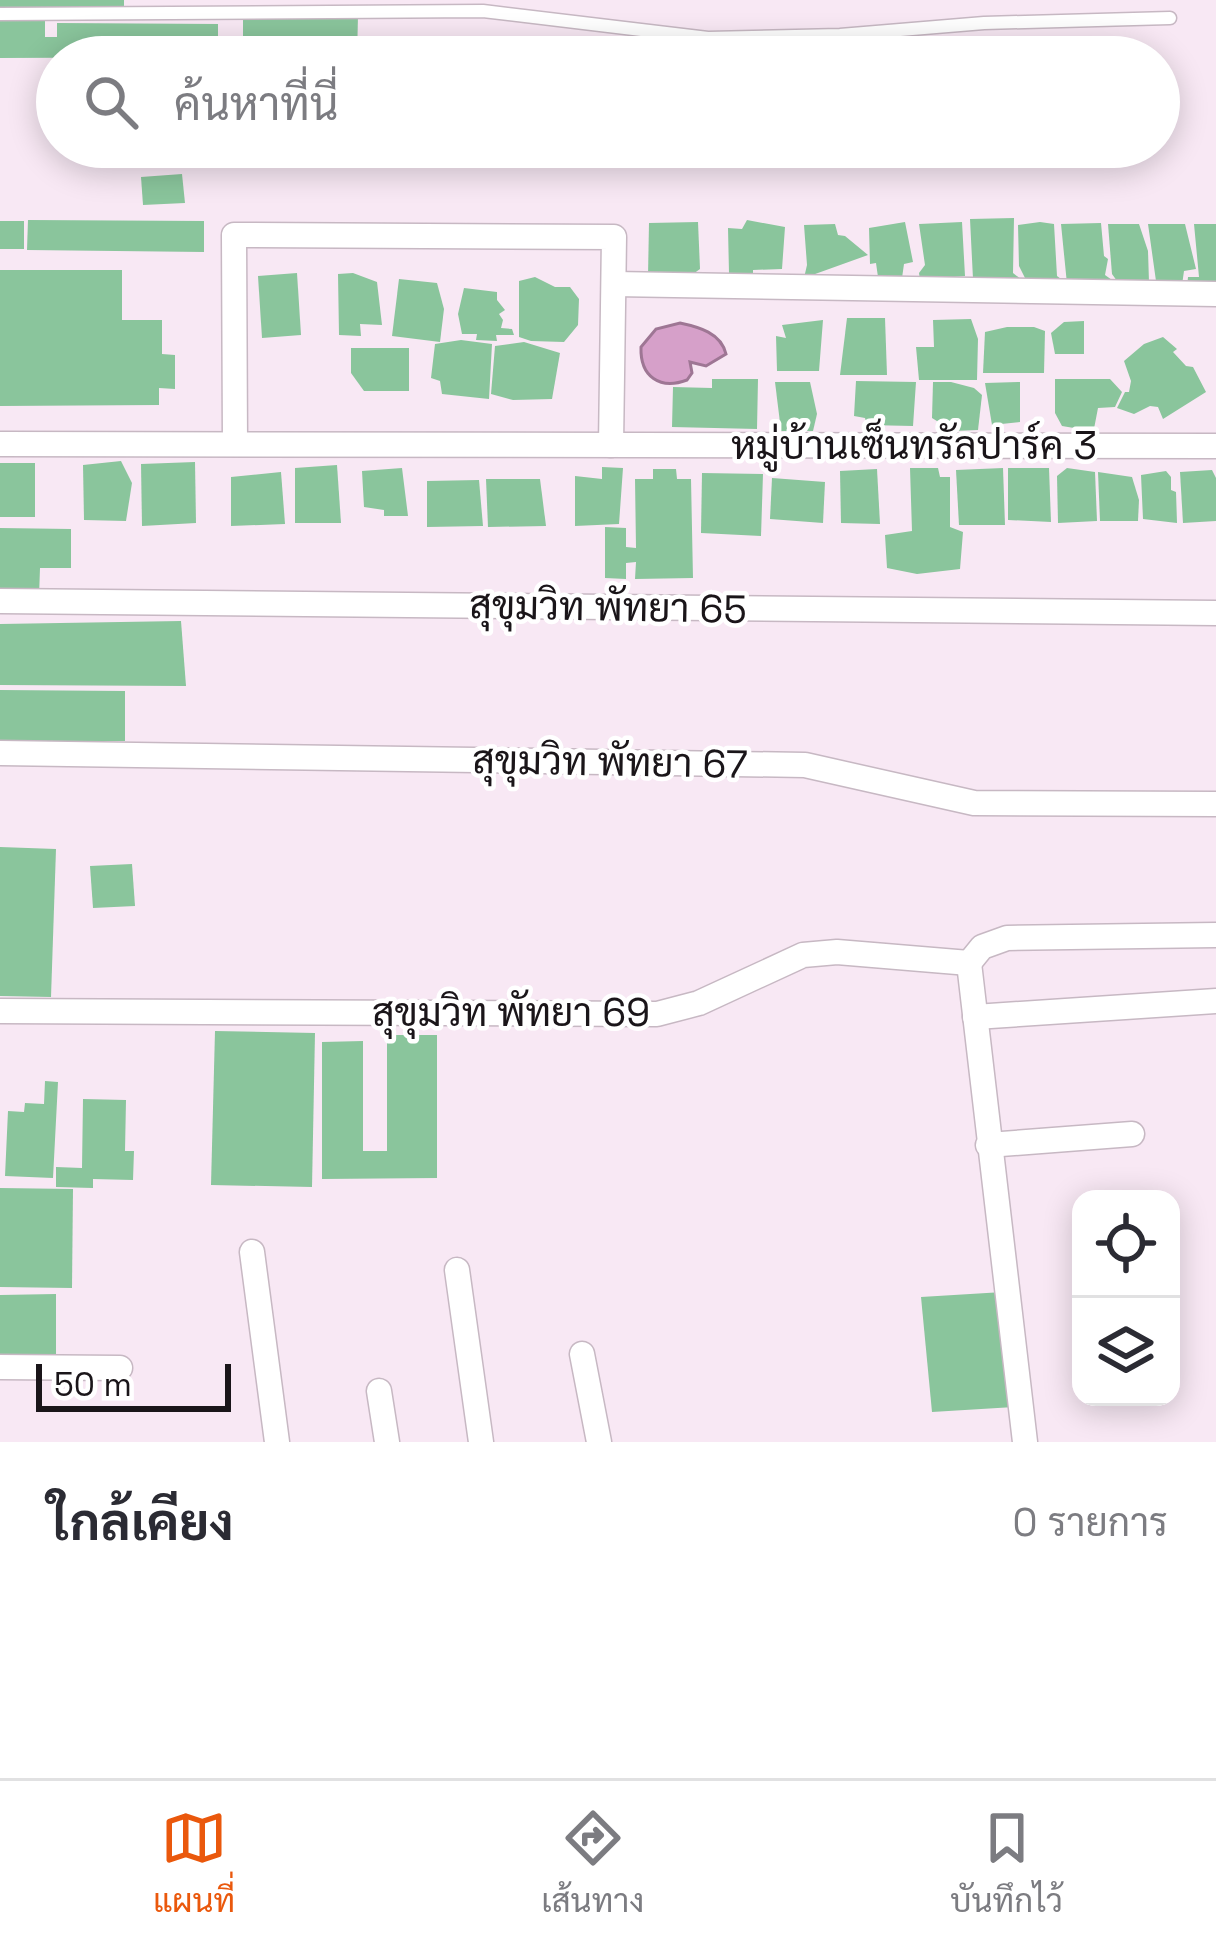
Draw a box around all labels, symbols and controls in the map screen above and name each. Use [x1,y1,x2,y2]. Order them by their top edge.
search box [36,36,1180,168]
icon: search [78,69,144,135]
text: ค้นหาที่นี่ [174,76,338,133]
street label: หมู่บ้านเซ็นทรัลปาร์ค 3 [731,418,1097,472]
street label: สุขุมวิท พัทยา 65 [469,580,747,636]
street label: สุขุมวิท พัทยา 67 [472,735,748,791]
street label: สุขุมวิท พัทยา 69 [372,988,650,1039]
map controls [1072,1190,1180,1406]
button: locate [1072,1190,1180,1298]
button: layers [1072,1298,1180,1406]
scale bar [36,1358,231,1411]
text: 50 m [54,1364,132,1406]
text: ใกล้เคียง [48,1490,234,1555]
text: 0 รายการ [1013,1498,1168,1547]
tab: แผนที่ [153,1805,235,1922]
tab: เส้นทาง [541,1805,644,1922]
tab: บันทึกไว้ [950,1805,1063,1922]

